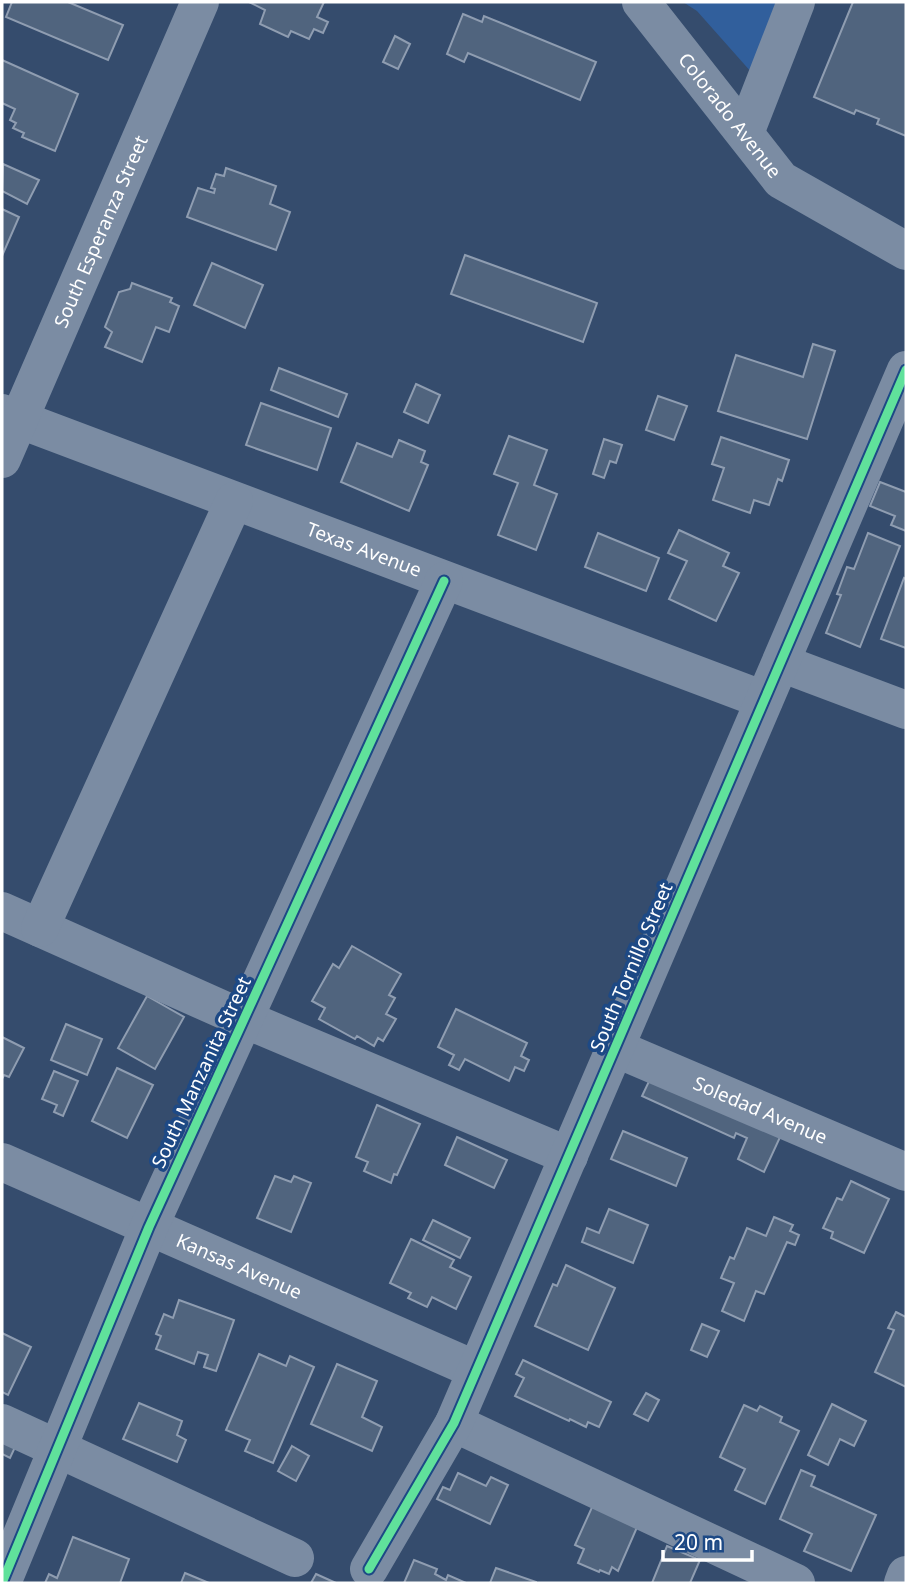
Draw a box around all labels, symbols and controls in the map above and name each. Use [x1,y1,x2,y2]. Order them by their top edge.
street label: Colorado Avenue [673,47,788,183]
street label: South Esperanza Street [48,131,154,332]
street label: Texas Avenue [303,516,425,583]
street label: South Tornillo Street [584,878,679,1056]
street label: South Manzanita Street [145,972,257,1172]
street label: Soledad Avenue [689,1070,831,1150]
street label: Kansas Avenue [172,1227,306,1305]
scale bar [663,1518,752,1562]
text: 20 m [674,1528,723,1556]

